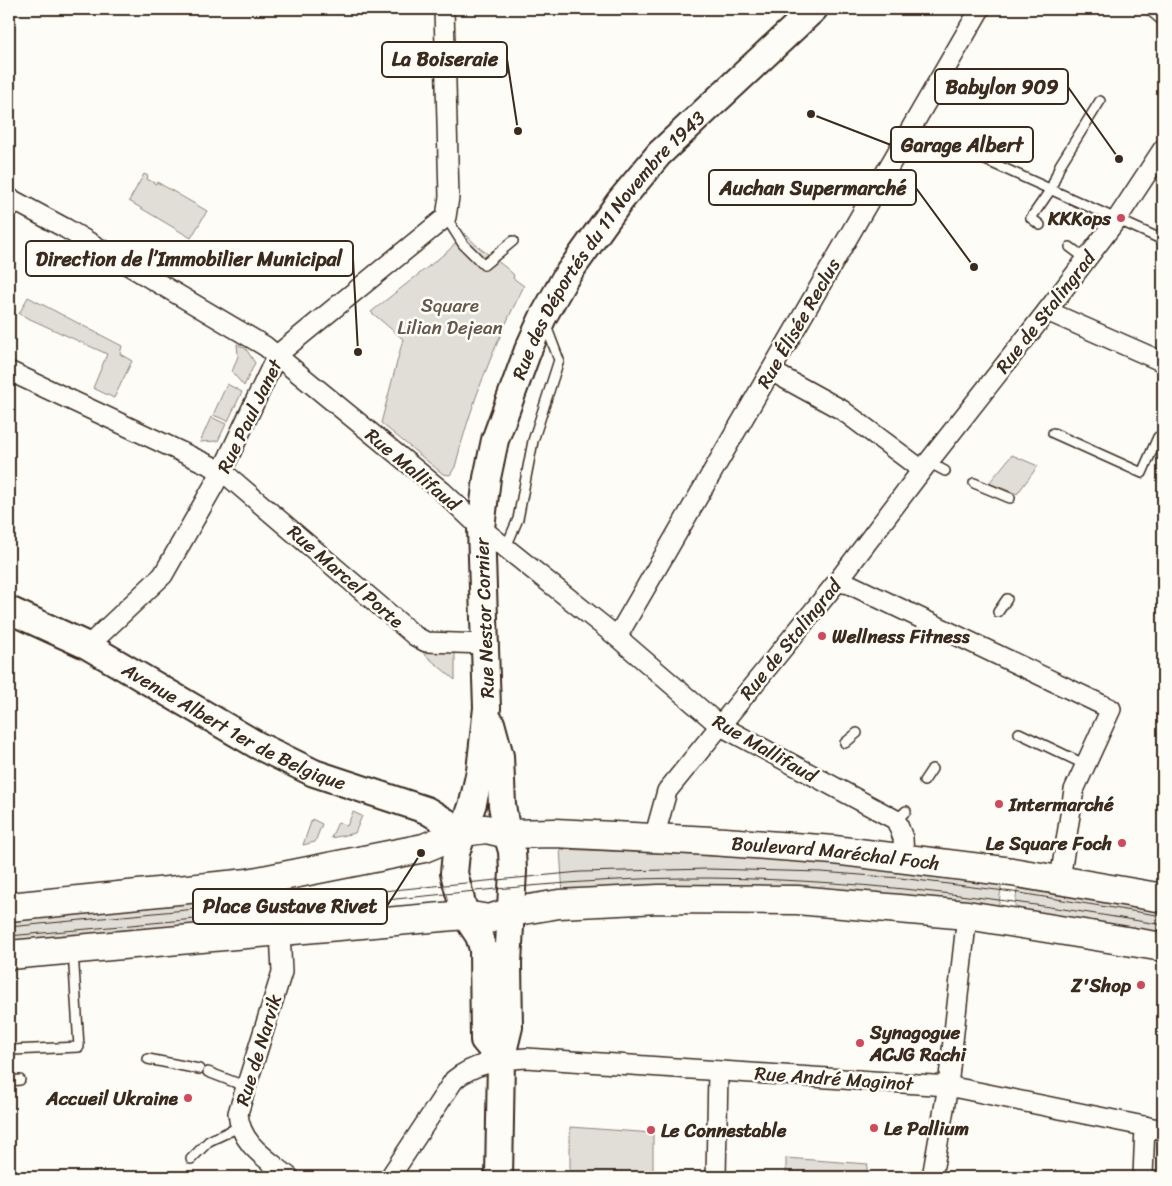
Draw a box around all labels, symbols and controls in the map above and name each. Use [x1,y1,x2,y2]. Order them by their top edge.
callout: La Boiseraie [382,42,507,77]
text: La Boiseraie [392,42,499,77]
callout: Babylon 909 [935,69,1068,104]
text: Babylon 909 [945,70,1059,105]
street label: Rue des Déportés du 11 Novembre 1943 [502,102,714,384]
callout: Garage Albert [891,127,1033,162]
text: Garage Albert [900,128,1025,163]
callout: Auchan Supermarché [709,170,916,205]
text: Auchan Supermarché [718,171,907,206]
place label: KKKops [1047,202,1112,235]
marker: KKKops [1115,212,1127,224]
callout: Direction de l’Immobilier Municipal [26,241,353,276]
text: Direction de l’Immobilier Municipal [36,242,344,277]
street label: Rue de Stalingrad [987,242,1105,381]
street label: Rue Élisée Reclus [748,252,849,395]
park label: Square Lilian Dejean [397,289,503,344]
street label: Rue Paul Janet [208,352,292,479]
street label: Rue Mallifaud [358,419,469,521]
street label: Rue Marcel Porte [280,516,412,637]
street label: Rue Nestor Cornier [465,536,504,699]
street label: Rue de Stalingrad [731,570,851,707]
place label: Wellness Fitness [832,620,971,653]
marker: Wellness Fitness [816,630,828,642]
street label: Avenue Albert 1er de Belgique [115,653,351,800]
street label: Rue Mallifaud [706,705,825,793]
place label: Intermarché [1008,788,1114,821]
marker: Intermarché [993,798,1005,810]
street label: Boulevard Maréchal Foch [730,827,942,880]
place label: Le Square Foch [986,827,1112,860]
marker: Le Square Foch [1116,837,1128,849]
callout: Place Gustave Rivet [193,889,387,924]
text: Place Gustave Rivet [203,889,377,924]
place label: Z'Shop [1070,969,1132,1002]
marker: Z'Shop [1135,979,1147,991]
street label: Rue de Narvik [226,989,291,1110]
place label: Synagogue ACJG Rachi [869,1016,968,1071]
marker: Synagogue ACJG Rachi [854,1037,866,1049]
street label: Rue André Maginot [754,1056,916,1101]
place label: Accueil Ukraine [45,1082,179,1115]
marker: Accueil Ukraine [182,1092,194,1104]
place label: Le Pallium [884,1112,969,1145]
place label: Le Connestable [661,1114,787,1147]
marker: Le Pallium [868,1122,880,1134]
marker: Le Connestable [645,1124,657,1136]

